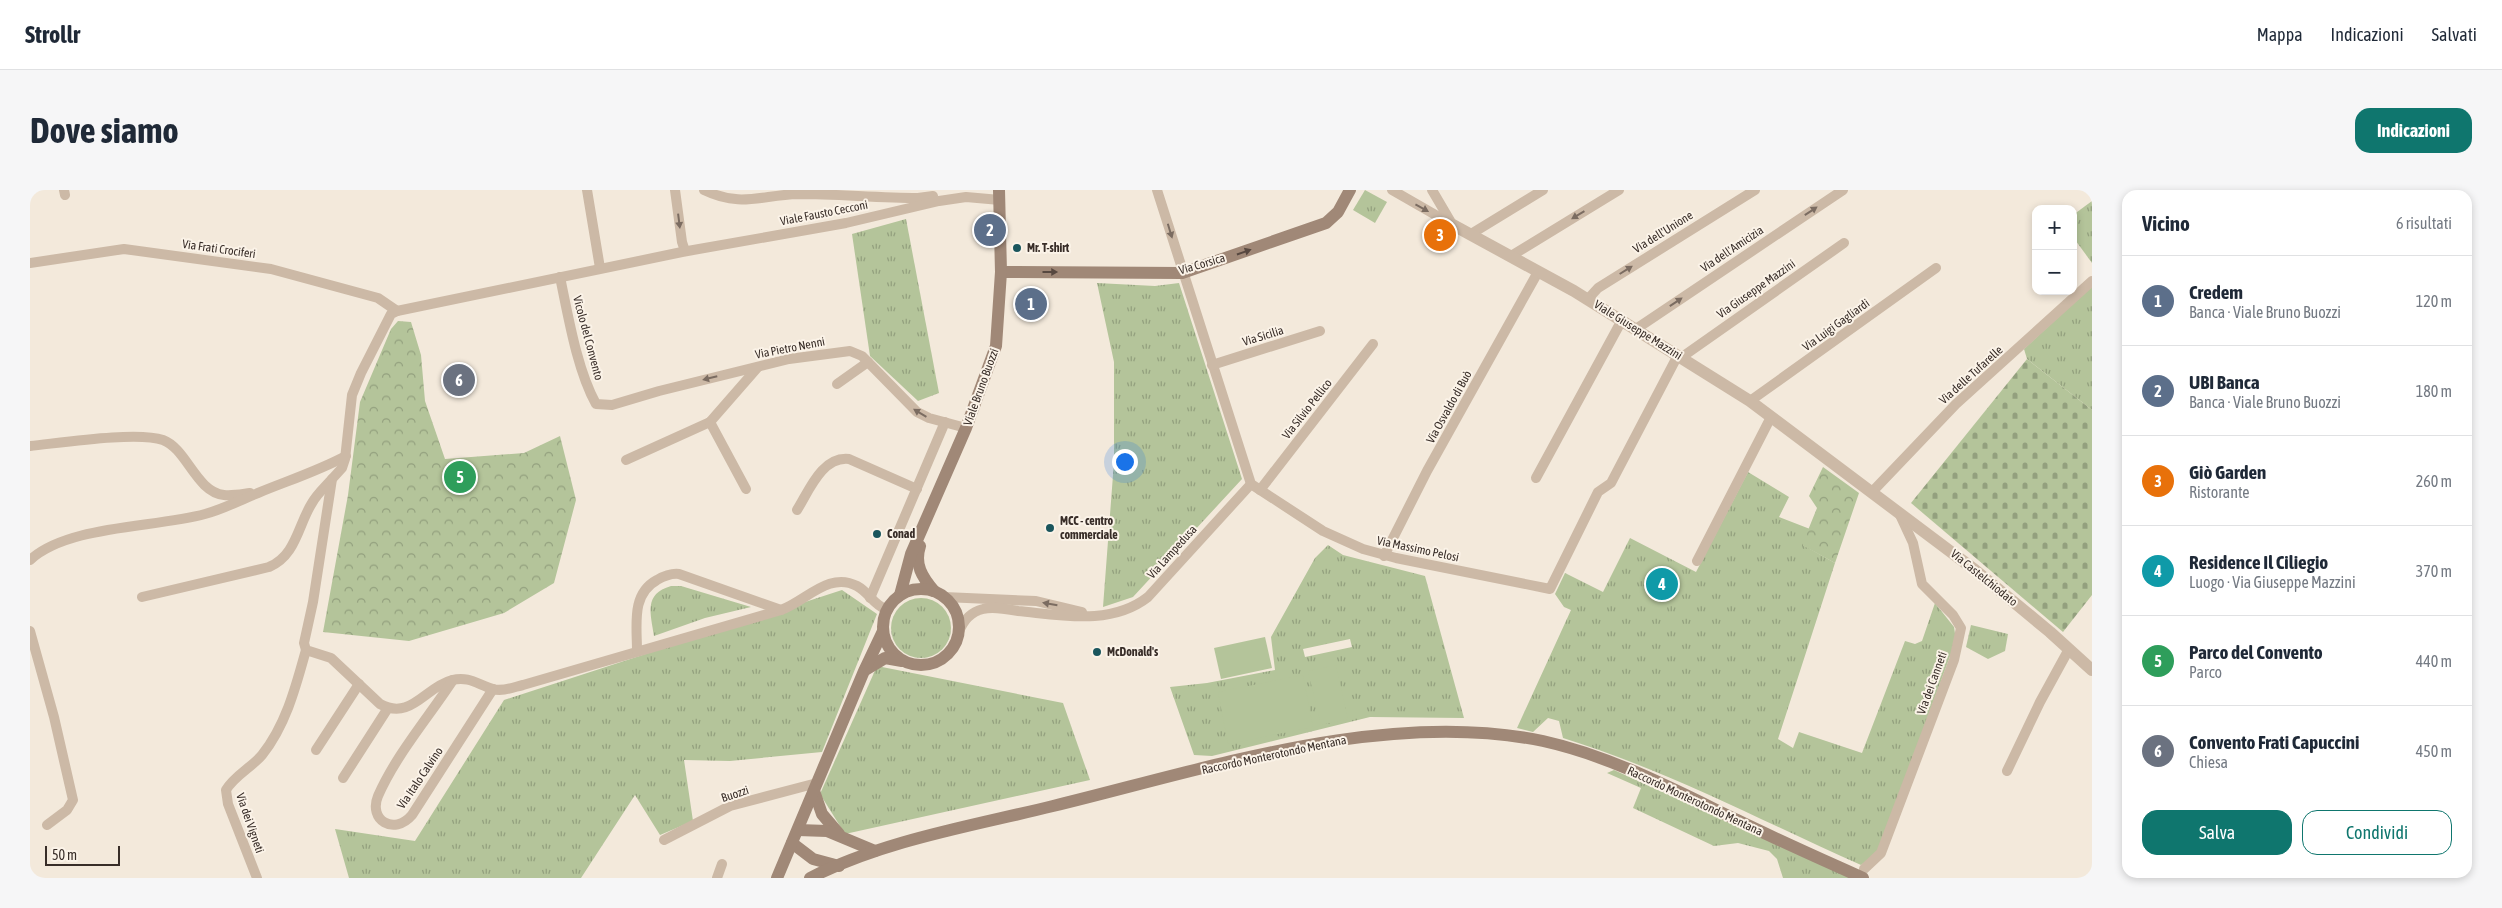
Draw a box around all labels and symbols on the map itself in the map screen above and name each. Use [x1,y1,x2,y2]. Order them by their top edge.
street label: Viale Fausto Cecconi [779,198,869,228]
one-way arrow [1415,204,1429,212]
one-way arrow [1804,206,1818,216]
street label: Via dell'Unione [1630,208,1696,256]
pin: 2 [974,211,1006,249]
one-way arrow [1571,211,1584,220]
one-way arrow [675,213,683,229]
pin: 3 [1424,216,1456,254]
street label: Via dell'Amicizia [1698,223,1766,275]
one-way arrow [1166,224,1174,239]
street label: Via Frati Crociferi [181,237,257,261]
place label: Mr. T-shirt [1027,241,1070,255]
marker: Mr. T-shirt [1011,242,1023,254]
one-way arrow [1237,247,1252,255]
street label: Via Corsica [1177,251,1227,277]
street label: Via Giuseppe Mazzini [1714,257,1798,321]
one-way arrow [1620,265,1633,275]
one-way arrow [1042,268,1058,276]
pin: 1 [1015,285,1047,323]
street label: Vicolo del Convento [570,294,606,382]
street label: Via Luigi Gagliardi [1800,296,1872,354]
street label: Viale Giuseppe Mazzini [1591,297,1685,363]
one-way arrow [1670,297,1683,306]
street label: Via Sicilia [1241,323,1285,349]
street label: Via Pietro Nenni [754,334,826,362]
street label: Via delle Tufarelle [1936,343,2006,407]
street label: Viale Bruno Buozzi [961,347,1001,427]
pin: 6 [443,361,475,399]
street label: Via Osvaldo di Buò [1423,368,1475,446]
one-way arrow [703,374,718,382]
street label: Via Silvio Pellico [1279,376,1335,442]
one-way arrow [913,408,926,417]
your location [1112,449,1138,475]
pin: 5 [444,458,476,496]
place label: MCC - centro commerciale [1060,514,1118,542]
marker: MCC - centro commerciale [1044,522,1056,534]
street label: Via Lampedusa [1144,522,1200,582]
place label: Conad [887,527,915,541]
marker: Conad [871,528,883,540]
street label: Via Massimo Pelosi [1376,533,1460,565]
street label: Via Castelchiodato [1948,547,2020,609]
pin: 4 [1646,565,1678,603]
one-way arrow [1043,600,1058,608]
place label: McDonald's [1107,645,1159,659]
marker: McDonald's [1091,646,1103,658]
street label: Via dei Canneti [1914,650,1950,716]
street label: Raccordo Monterotondo Mentana [1200,733,1348,777]
street label: Via Italo Calvino [394,744,446,812]
street label: Raccordo Monterotondo Mentana [1625,763,1765,839]
street label: Buozzi [719,783,751,805]
street label: Via dei Vigneti [233,791,267,855]
scale bar [45,843,120,866]

